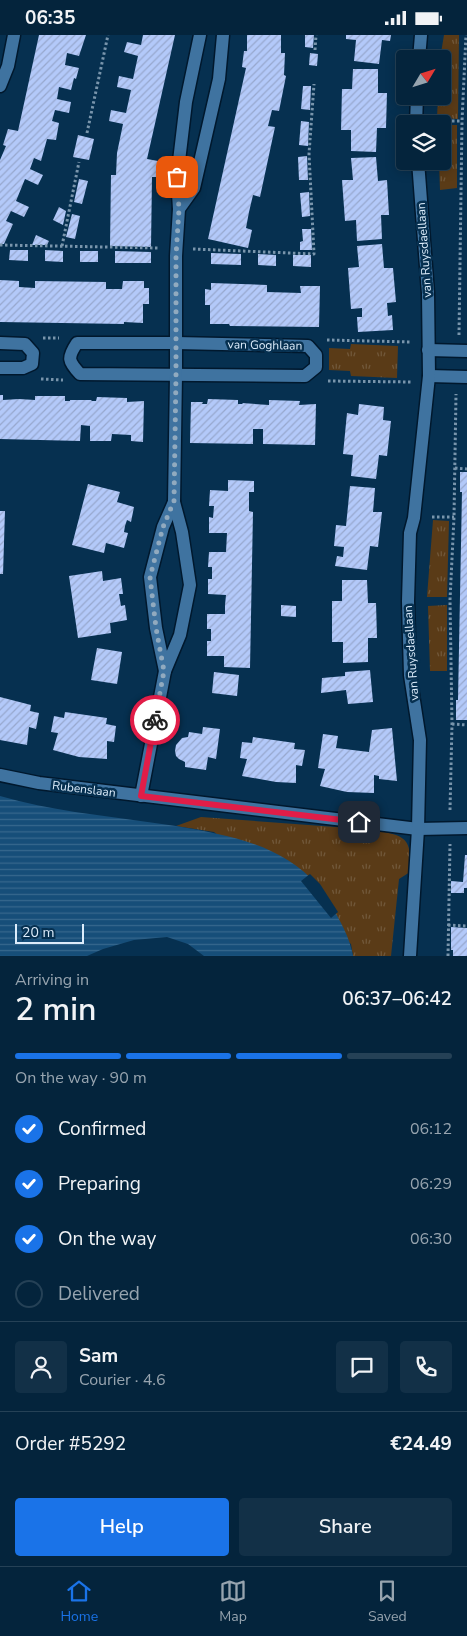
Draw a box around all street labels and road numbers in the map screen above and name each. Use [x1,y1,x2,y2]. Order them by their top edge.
street label: van Ruysdaellaan [413,202,435,298]
street label: van Goghlaan [228,336,302,354]
street label: van Ruysdaellaan [400,605,422,701]
street label: Rubenslaan [51,777,117,801]

